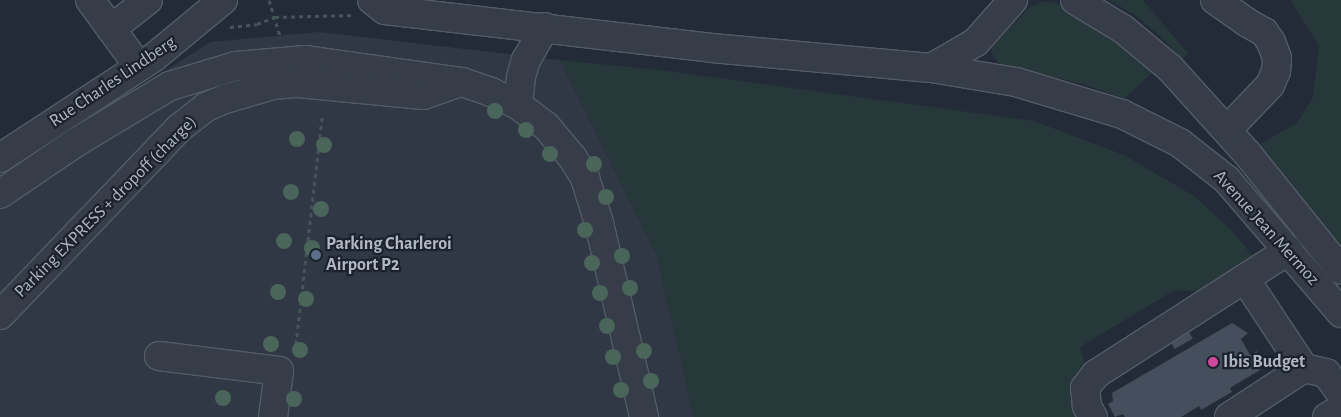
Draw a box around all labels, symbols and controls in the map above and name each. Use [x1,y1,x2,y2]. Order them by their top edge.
street label: Rue Charles Lindberg [46,32,180,132]
street label: Parking EXPRESS + dropoff (charge) [10,111,202,303]
street label: Avenue Jean Mermoz [1209,166,1323,290]
place label: Parking Charleroi Airport P2 [326,234,452,276]
marker: Parking Charleroi Airport P2 [310,249,322,261]
place label: Ibis Budget [1223,351,1305,373]
marker: Ibis Budget [1207,356,1219,368]

